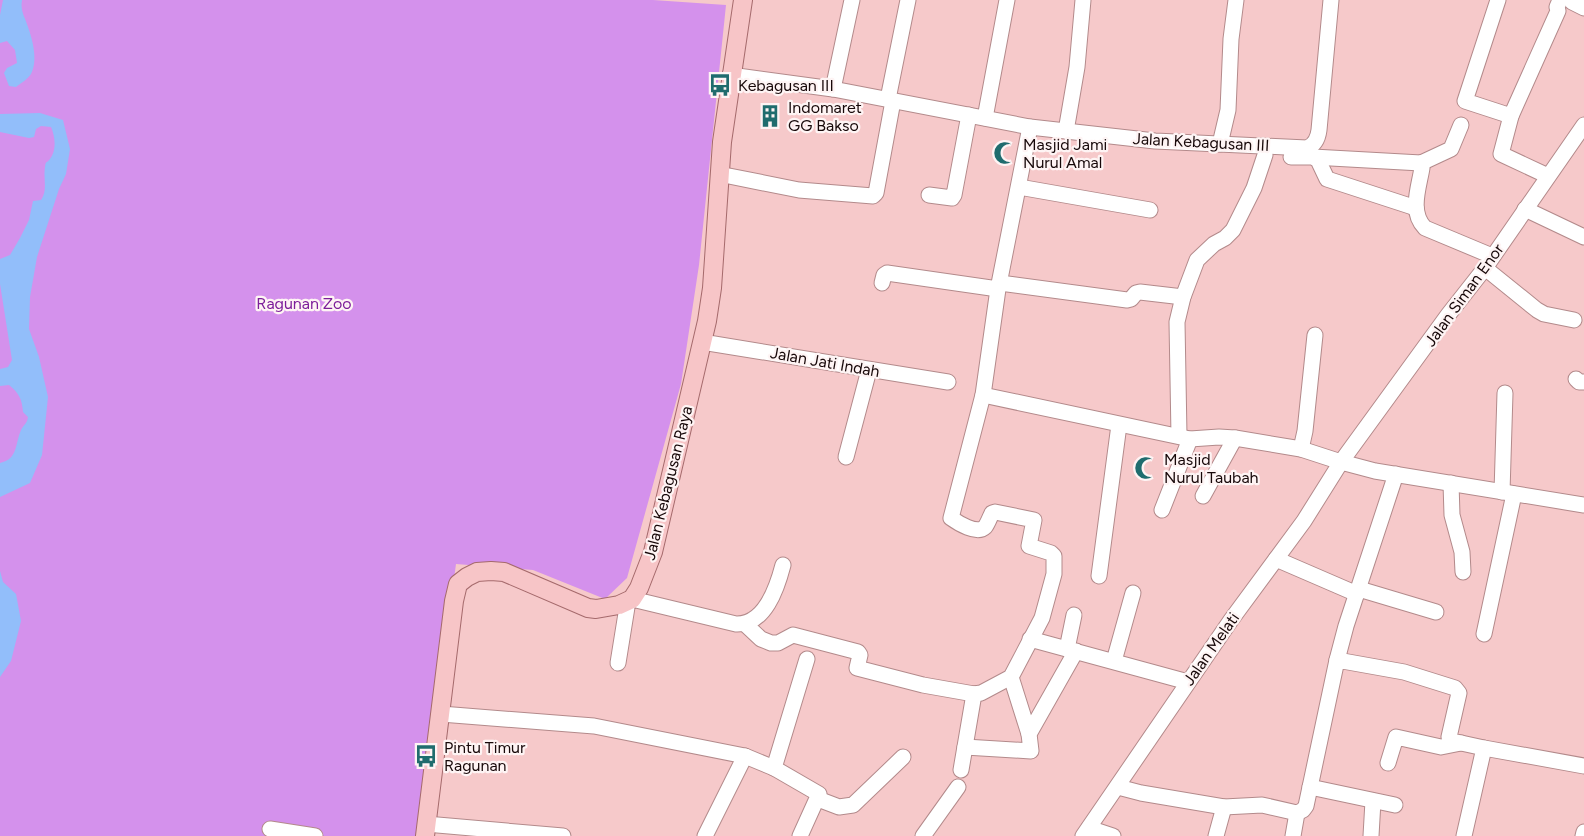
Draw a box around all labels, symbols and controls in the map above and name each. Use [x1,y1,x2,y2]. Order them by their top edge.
bus stop icon: Kebagusan III [707,72,733,98]
place label: Kebagusan III [738,76,834,95]
place label: Indomaret GG Bakso [788,98,862,135]
building icon: Indomaret GG Bakso [757,103,783,129]
street label: Jalan Kebagusan III [1132,129,1270,155]
place label: Masjid Jami Nurul Amal [1023,135,1107,172]
mosque icon: Masjid Jami Nurul Amal [992,140,1018,166]
street label: Jalan Siman Enor [1420,239,1508,350]
park label: Ragunan Zoo [256,294,352,313]
street label: Jalan Jati Indah [769,343,881,381]
street label: Jalan Kebagusan Raya [640,404,696,562]
place label: Masjid Nurul Taubah [1164,450,1259,487]
mosque icon: Masjid Nurul Taubah [1133,455,1159,481]
street label: Jalan Melati [1179,609,1243,689]
place label: Pintu Timur Ragunan [444,738,526,775]
bus stop icon: Pintu Timur Ragunan [413,743,439,769]

